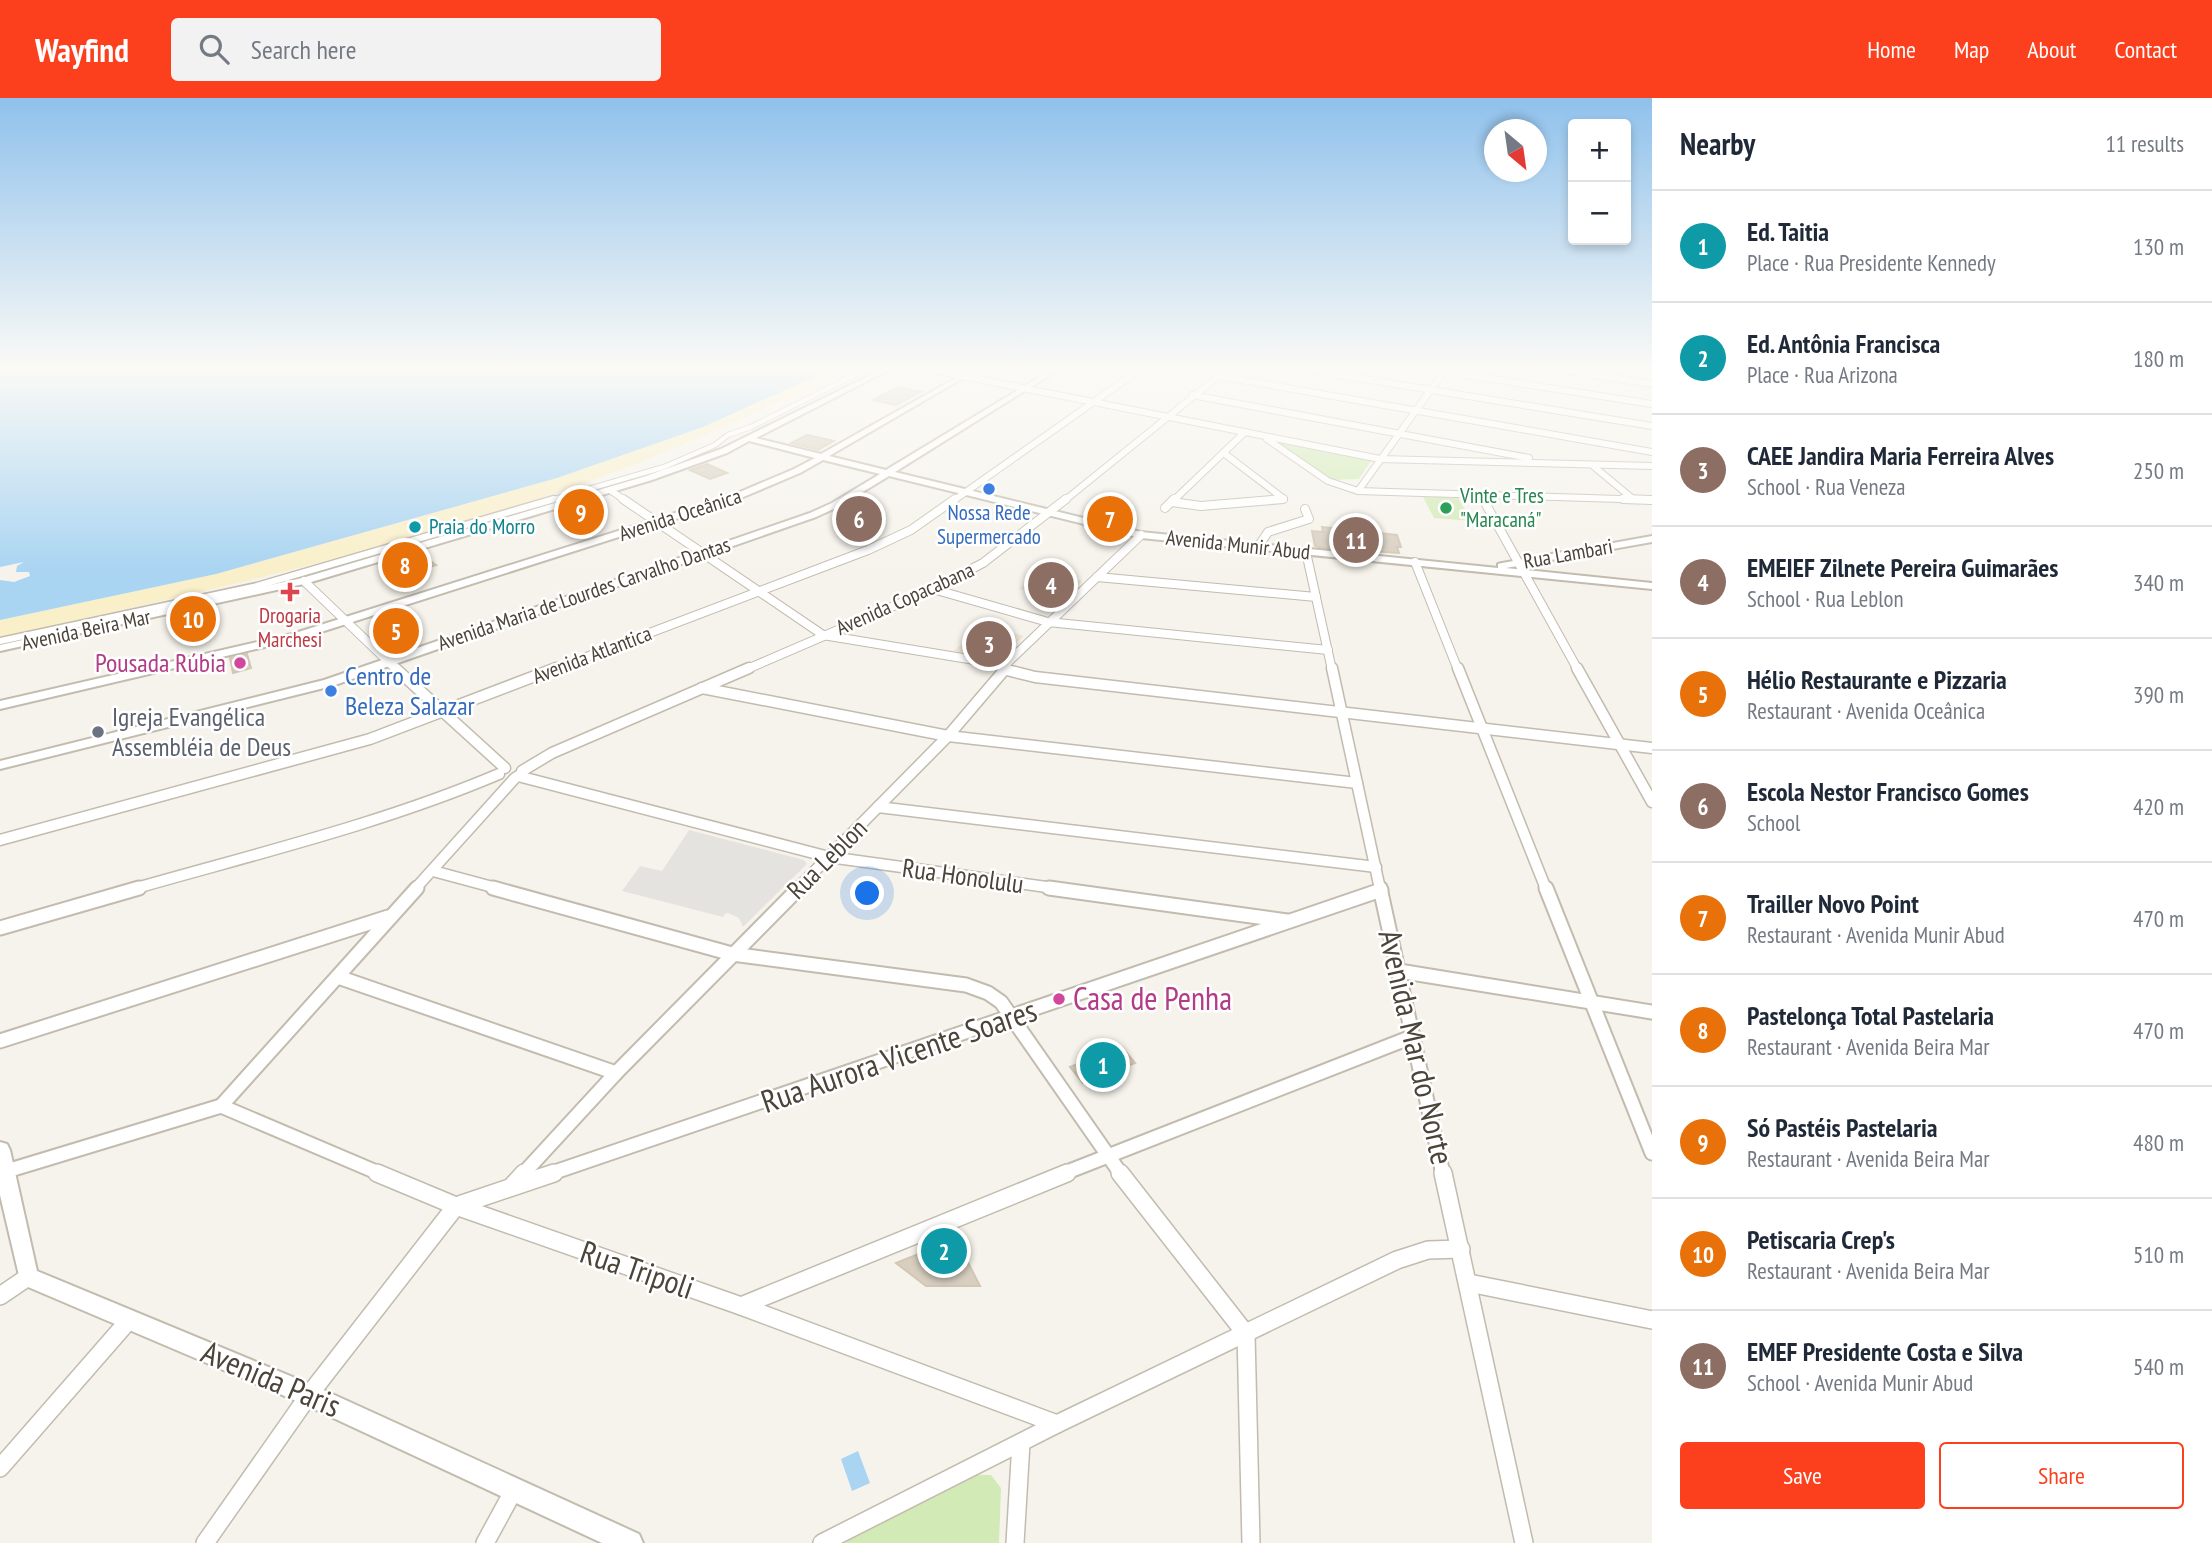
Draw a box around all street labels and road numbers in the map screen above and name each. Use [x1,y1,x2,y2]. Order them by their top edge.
street label: Avenida Oceânica [615,482,745,547]
street label: Avenida Munir Abud [1165,523,1312,566]
street label: Avenida Maria de Lourdes Carvalho Dantas [434,531,734,656]
street label: Rua Lambari [1521,532,1615,575]
street label: Avenida Copacabana [831,556,978,641]
street label: Avenida Beira Mar [19,603,153,656]
street label: Avenida Atlantica [528,619,655,690]
street label: Rua Leblon [780,812,874,906]
street label: Rua Honolulu [900,851,1026,900]
street label: Avenida Mar do Norte [1370,925,1464,1168]
street label: Rua Aurora Vicente Soares [755,988,1042,1122]
street label: Rua Tripoli [575,1230,700,1308]
street label: Avenida Paris [195,1330,347,1426]

